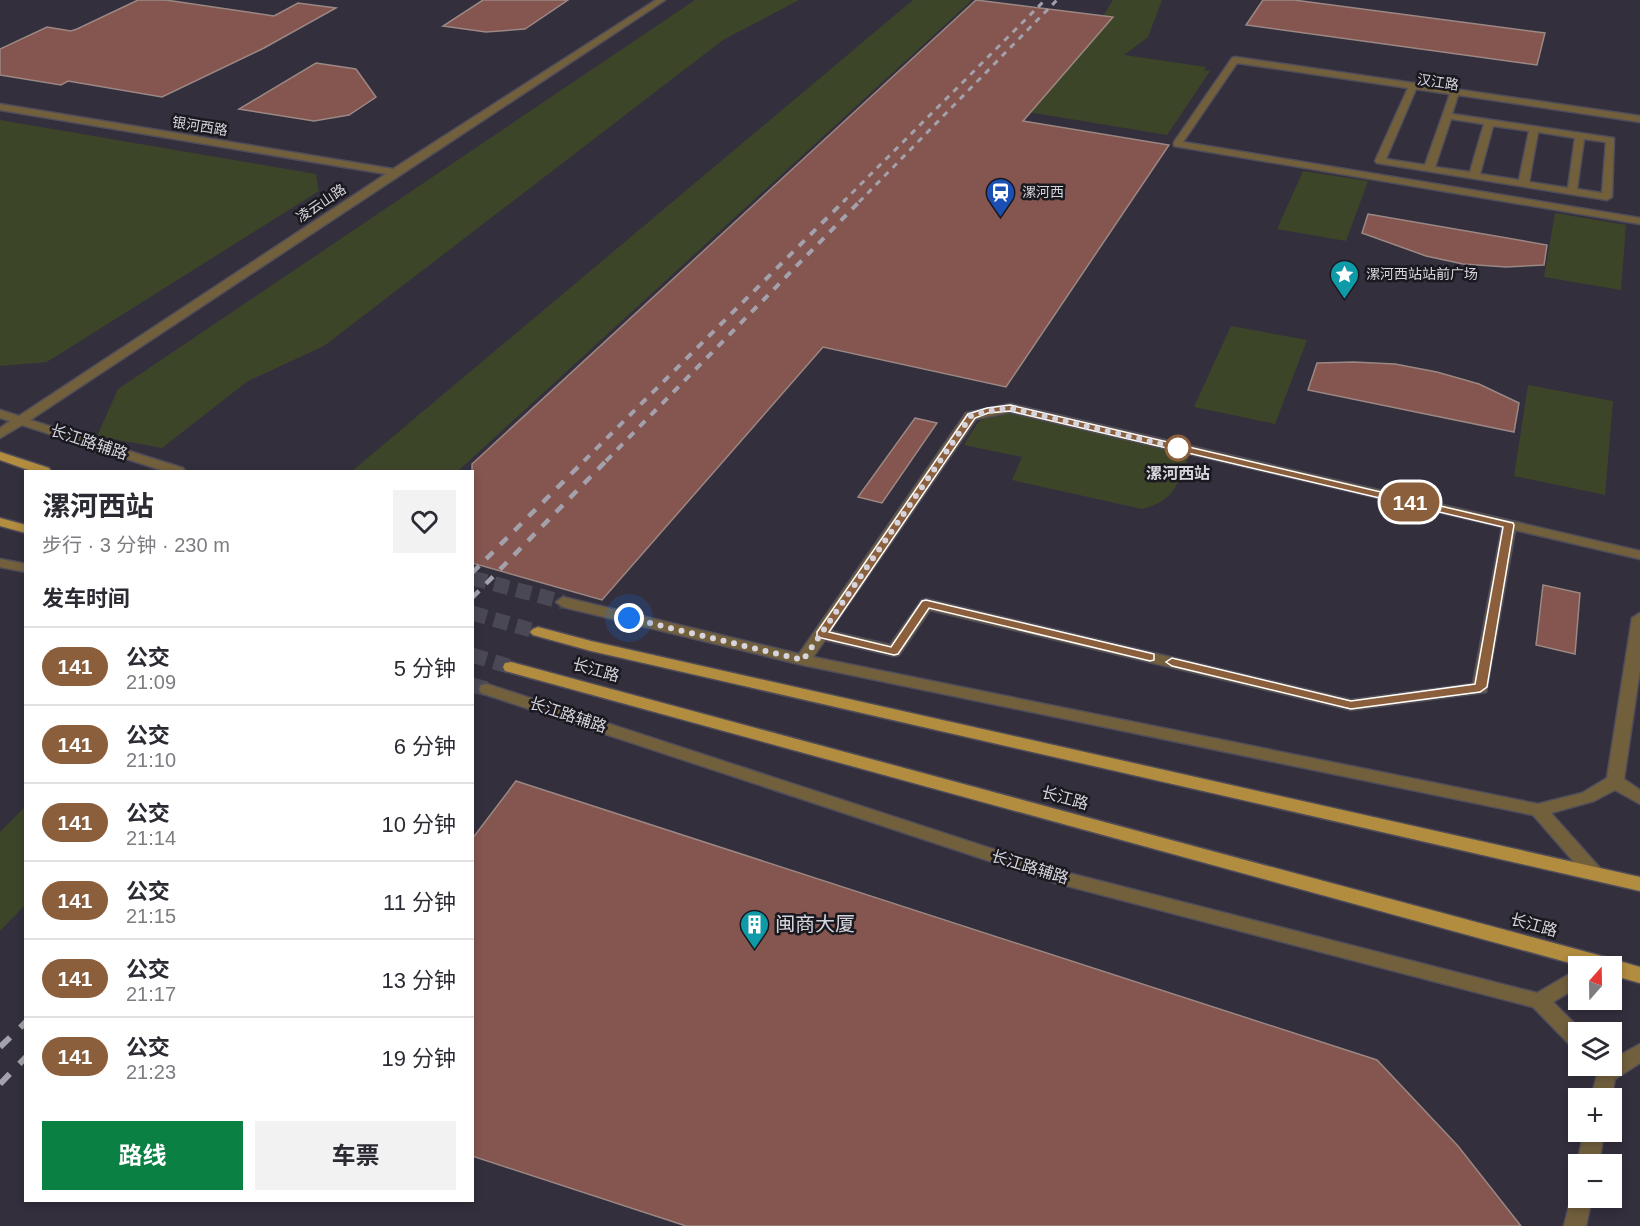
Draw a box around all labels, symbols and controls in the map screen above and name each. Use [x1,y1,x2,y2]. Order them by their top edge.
street label: 汉江路 [1416,71,1460,93]
street label: 银河西路 [171,114,229,138]
station icon: 漯河西 [985,176,1017,218]
street label: 凌云山路 [293,181,349,225]
place label: 漯河西 [1022,184,1064,200]
place icon: 漯河西站站前广场 [1329,258,1361,300]
place label: 漯河西站站前广场 [1366,266,1478,282]
street label: 长江路辅路 [48,422,130,462]
marker: 漯河西站 [1165,435,1191,461]
place label: 漯河西站 [1146,465,1210,482]
line badge: 141 [1376,482,1444,522]
button: heart [393,490,456,553]
text: 漯河西站 [42,491,154,522]
text: 141 [1392,491,1428,514]
text: 步行 · 3 分钟 · 230 m [42,534,230,556]
text: 发车时间 [42,586,130,611]
your location [614,603,644,633]
text: 公交 [126,645,170,670]
text: 141 [57,655,93,678]
text: 5 分钟 [394,656,456,681]
street label: 长江路 [571,656,621,684]
text: 21:09 [126,671,176,693]
street label: 长江路辅路 [527,695,609,735]
text: 公交 [126,723,170,748]
text: 141 [57,733,93,756]
text: 6 分钟 [394,734,456,759]
text: 21:10 [126,749,176,771]
street label: 长江路 [1040,784,1090,812]
text: 公交 [126,801,170,826]
text: 141 [57,811,93,834]
text: 10 分钟 [381,812,456,837]
text: 21:14 [126,827,176,849]
street label: 长江路辅路 [989,847,1071,887]
text: 公交 [126,879,170,904]
text: 141 [57,889,93,912]
text: 11 分钟 [383,890,456,915]
text: 21:15 [126,905,176,927]
building icon: 闽商大厦 [738,908,770,950]
street label: 长江路 [1509,911,1559,939]
place label: 闽商大厦 [775,913,855,935]
north arrow [1568,956,1622,1010]
map controls [1568,956,1622,1208]
text: 公交 [126,957,170,982]
text: 141 [57,967,93,990]
text: 13 分钟 [381,968,456,993]
text: 21:17 [126,983,176,1005]
button: layers [1568,1022,1622,1076]
text: 公交 [126,1035,170,1060]
text: 141 [57,1045,93,1068]
text: 19 分钟 [381,1046,456,1071]
text: 21:23 [126,1061,176,1083]
button: + [1568,1088,1622,1142]
button: 路线 [42,1121,243,1190]
button: 车票 [255,1121,456,1190]
button: − [1568,1154,1622,1208]

